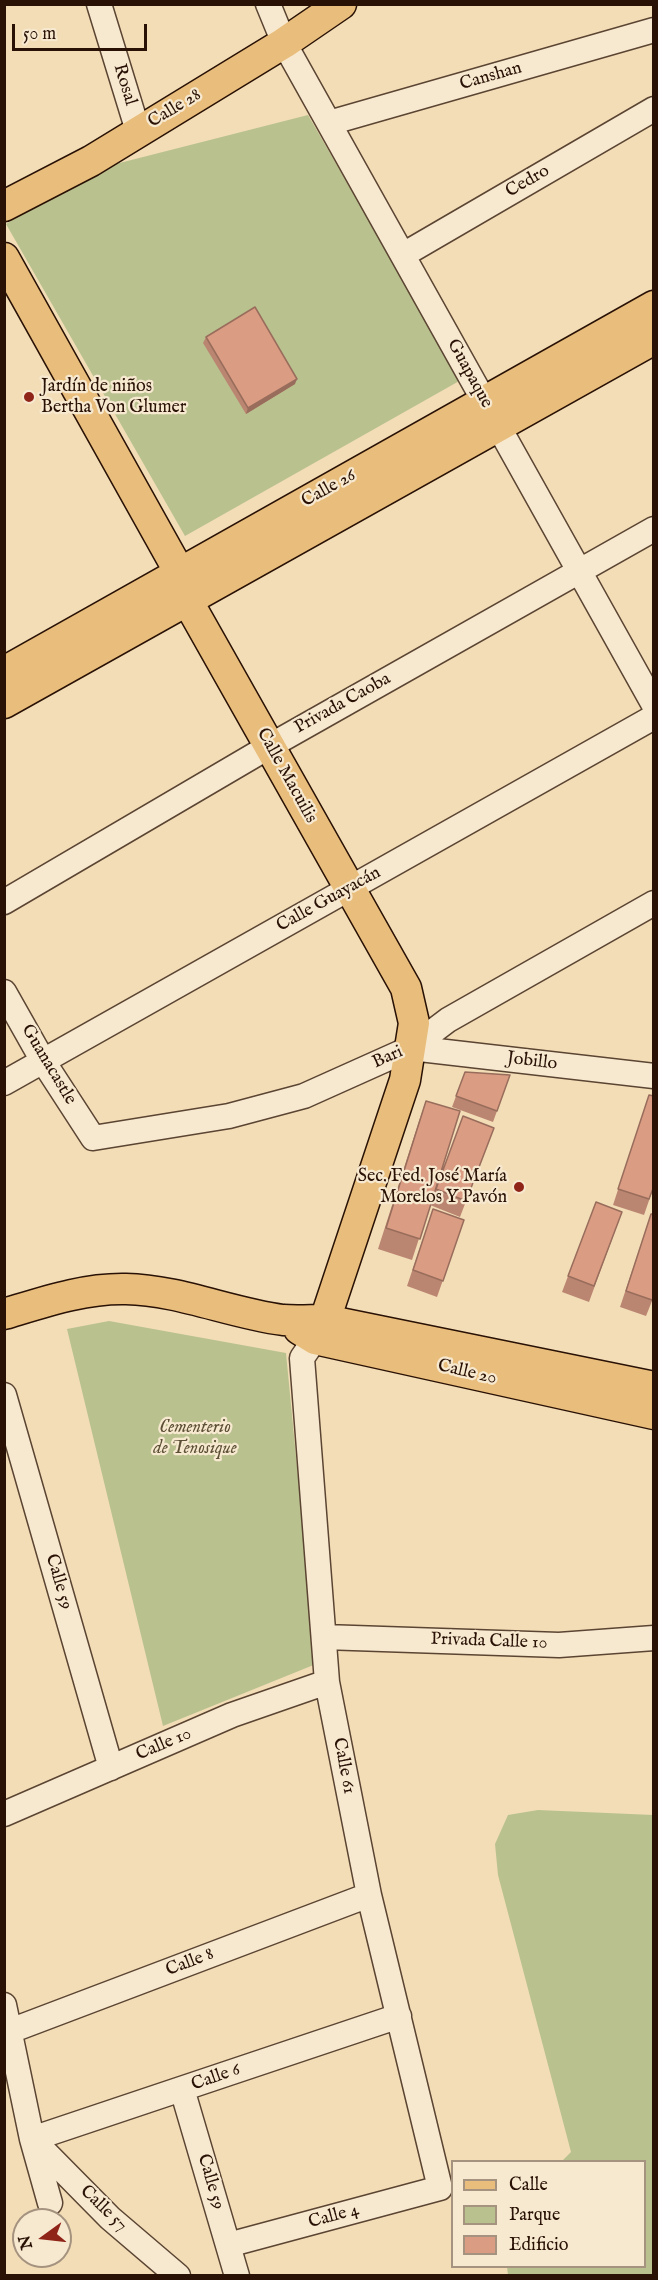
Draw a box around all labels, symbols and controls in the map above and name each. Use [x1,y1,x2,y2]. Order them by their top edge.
scale bar [15,12,150,50]
text: 50 m [23,23,56,46]
street label: Canshan [457,58,525,96]
street label: Rosal [107,62,141,108]
street label: Calle 28 [145,85,205,133]
street label: Cedro [502,161,554,203]
street label: Guapaque [441,336,497,412]
place label: Jardín de niños Bertha Von Glumer [41,376,186,418]
marker: Jardín de niños Bertha Von Glumer [22,390,36,404]
street label: Calle 26 [298,465,360,513]
street label: Privada Caoba [291,669,395,739]
street label: Calle Macuilis [251,725,321,827]
street label: Calle Guayacán [273,863,385,937]
street label: Guanacastle [16,1021,80,1109]
street label: Bari [369,1042,407,1074]
street label: Jobillo [506,1048,558,1076]
place label: Sec. Fed. José María Morelos Y Pavón [358,1166,507,1208]
marker: Sec. Fed. José María Morelos Y Pavón [512,1180,526,1194]
street label: Calle 20 [435,1356,499,1390]
park label: Cementerio de Tenosique [153,1417,237,1460]
street label: Calle 59 [40,1552,76,1612]
street label: Privada Calle 10 [430,1629,548,1655]
street label: Calle 10 [133,1724,195,1766]
street label: Calle 61 [327,1736,359,1796]
street label: Calle 8 [163,1944,217,1982]
street label: Calle 6 [189,2060,243,2096]
street label: Calle 59 [192,2152,228,2212]
legend [451,2160,646,2268]
text: Calle [509,2174,548,2197]
street label: Calle 57 [75,2181,131,2237]
street label: Calle 4 [306,2200,362,2234]
text: Parque [509,2204,560,2227]
north arrow [12,2208,72,2268]
text: N [15,2233,38,2251]
text: Edificio [509,2234,569,2257]

